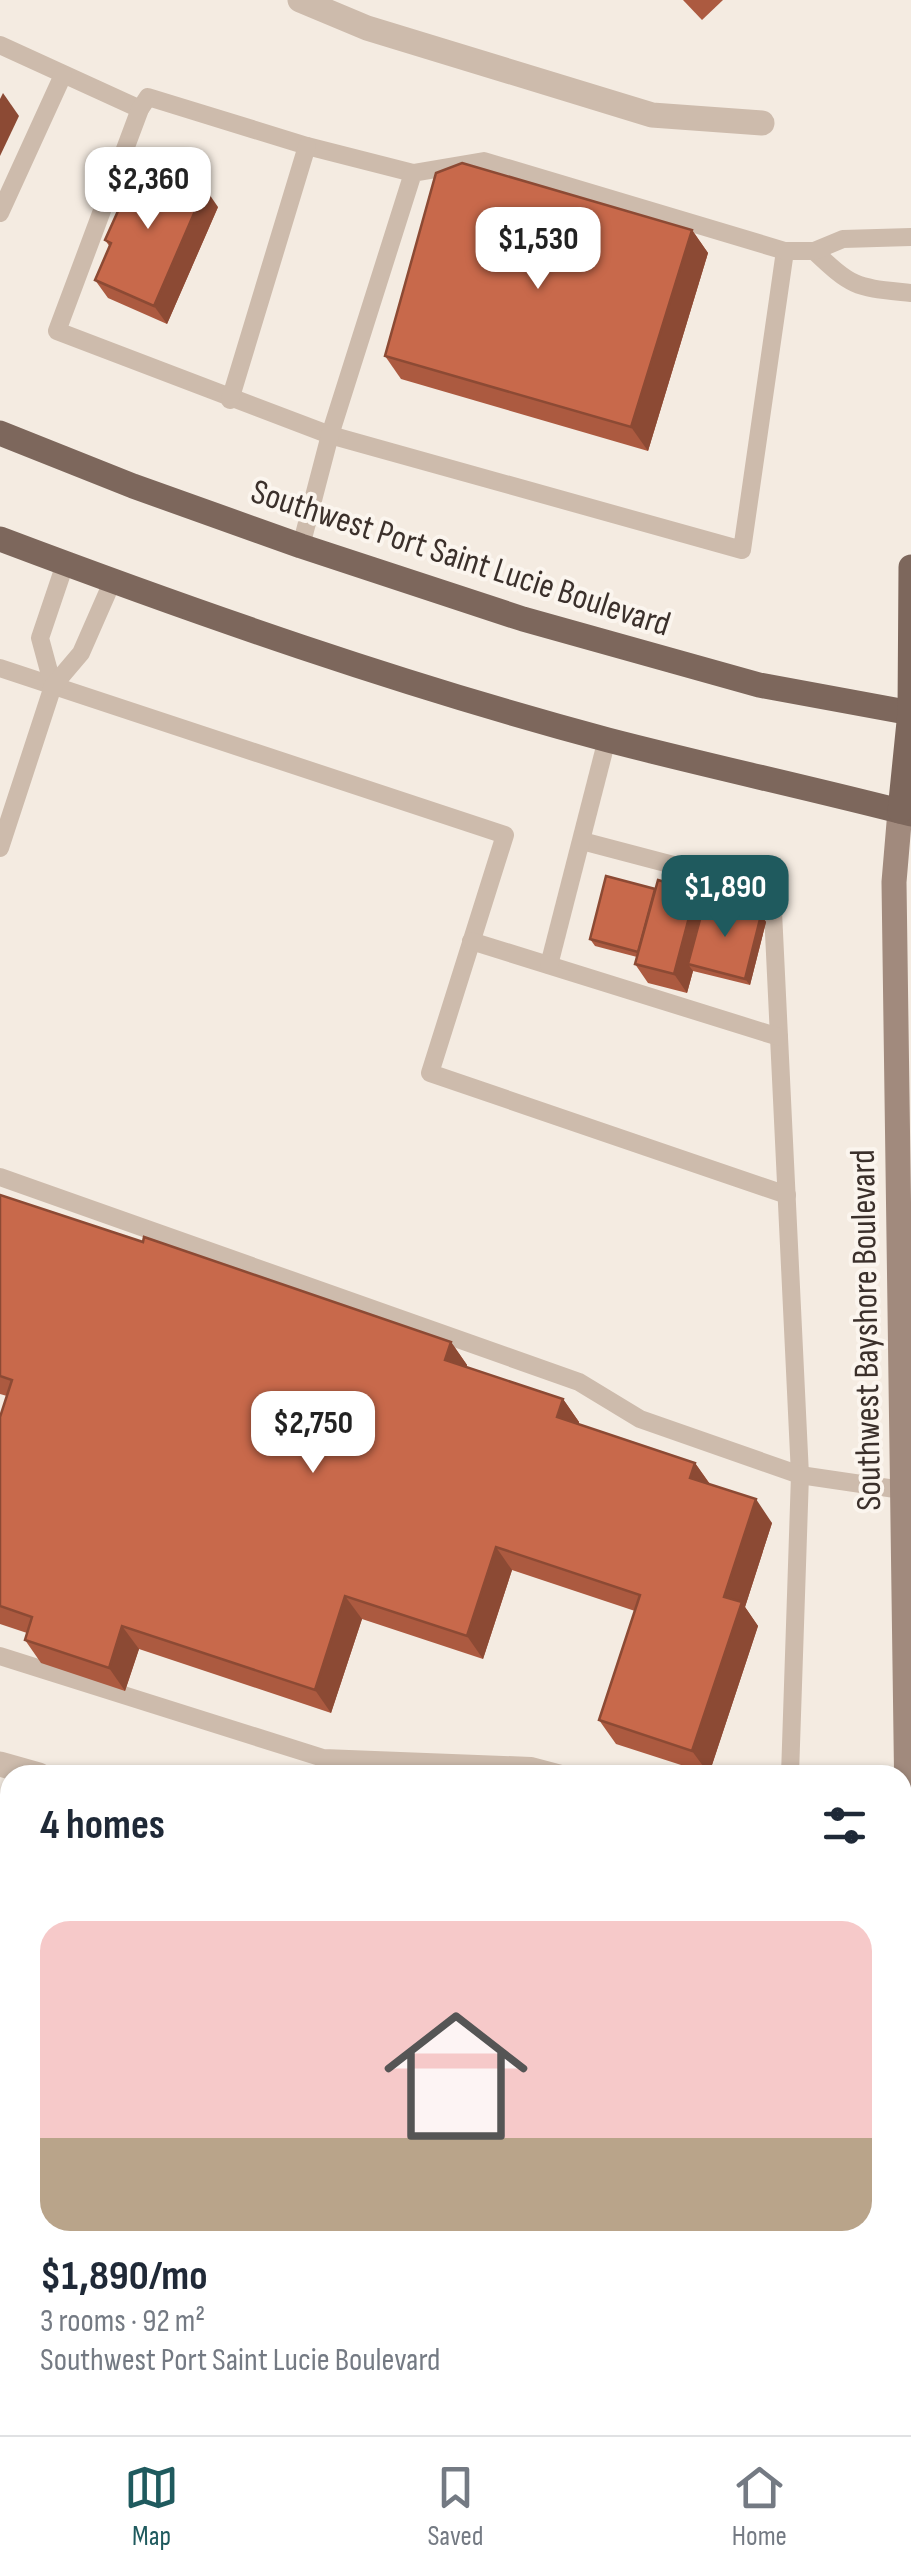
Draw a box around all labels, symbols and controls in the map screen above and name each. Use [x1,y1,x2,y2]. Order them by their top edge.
pin: $2,360 [67,147,229,232]
text: $2,360 [107,160,189,199]
pin: $1,530 [457,207,619,292]
text: $1,530 [498,220,578,259]
street label: Southwest Port Saint Lucie Boulevard [246,470,675,647]
pin: $1,890 [644,855,806,940]
text: $1,890 [684,868,766,907]
street label: Southwest Bayshore Boulevard [842,1149,891,1511]
pin: $2,750 [232,1391,394,1476]
text: $2,750 [273,1404,353,1443]
icon: filters [817,1798,872,1853]
text: 4 homes [40,1800,165,1851]
icon: home [366,1986,546,2166]
text: $1,890/mo [40,2251,207,2302]
text: 3 rooms · 92 m² [40,2302,205,2341]
text: Southwest Port Saint Lucie Boulevard [40,2341,440,2380]
tab: Map [124,2460,179,2553]
tab: Saved [427,2460,484,2553]
tab: Home [732,2460,787,2553]

